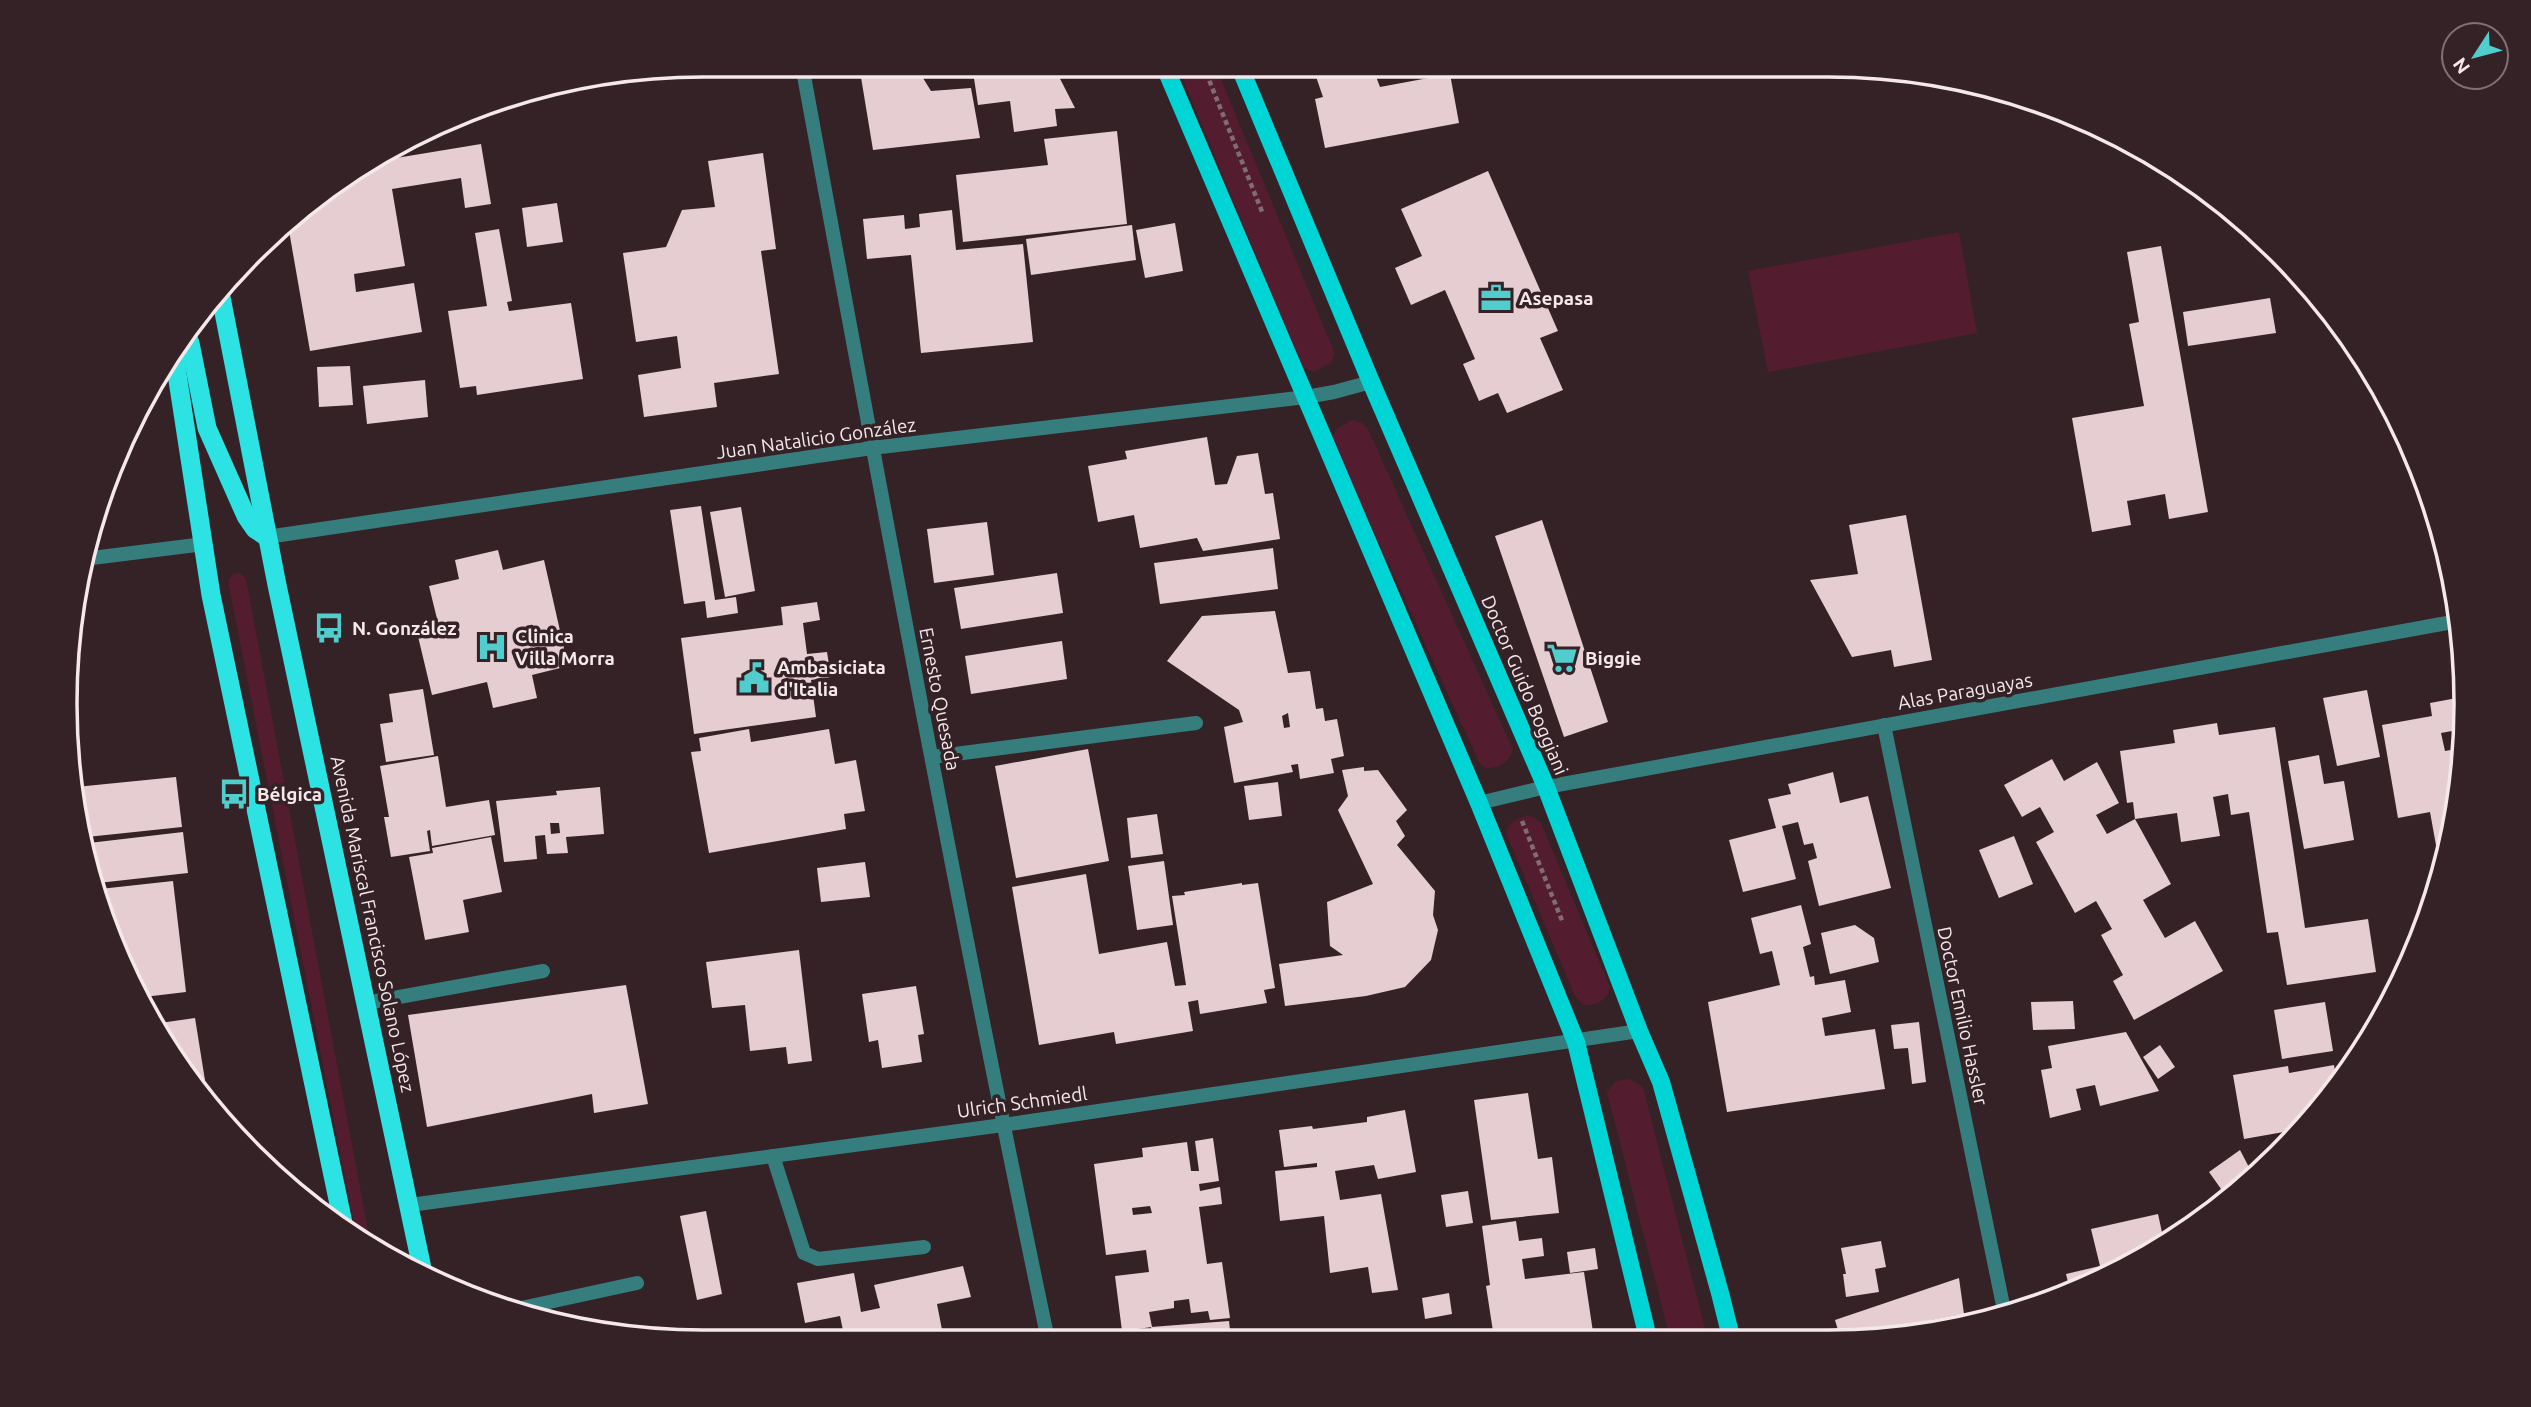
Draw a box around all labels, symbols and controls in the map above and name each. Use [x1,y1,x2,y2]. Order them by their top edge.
north arrow [2440,21,2510,91]
text: N [2448,54,2474,78]
office icon: Asepasa [1479,281,1513,315]
place label: Asepasa [1519,287,1593,309]
street label: Juan Natalicio González [715,413,918,463]
street label: Doctor Guido Boggiani [1477,592,1573,778]
bus stop icon: N. González [312,611,346,645]
place label: N. González [352,617,456,639]
place label: Clinica Villa Morra [515,625,615,669]
street label: Ernesto Quesada [915,626,965,772]
hospital icon: Clinica Villa Morra [475,630,509,664]
supermarket icon: Biggie [1545,641,1579,675]
place label: Biggie [1585,647,1642,669]
place label: Ambasiciata d'Italia [777,656,886,700]
public building icon: Ambasiciata d'Italia [737,661,771,695]
street label: Alas Paraguayas [1896,668,2034,714]
street label: Avenida Mariscal Francisco Solano López [327,754,420,1095]
bus stop icon: Bélgica [217,777,251,811]
place label: Bélgica [257,783,322,805]
street label: Doctor Emilio Hassler [1933,925,1993,1107]
street label: Ulrich Schmiedl [956,1082,1088,1122]

